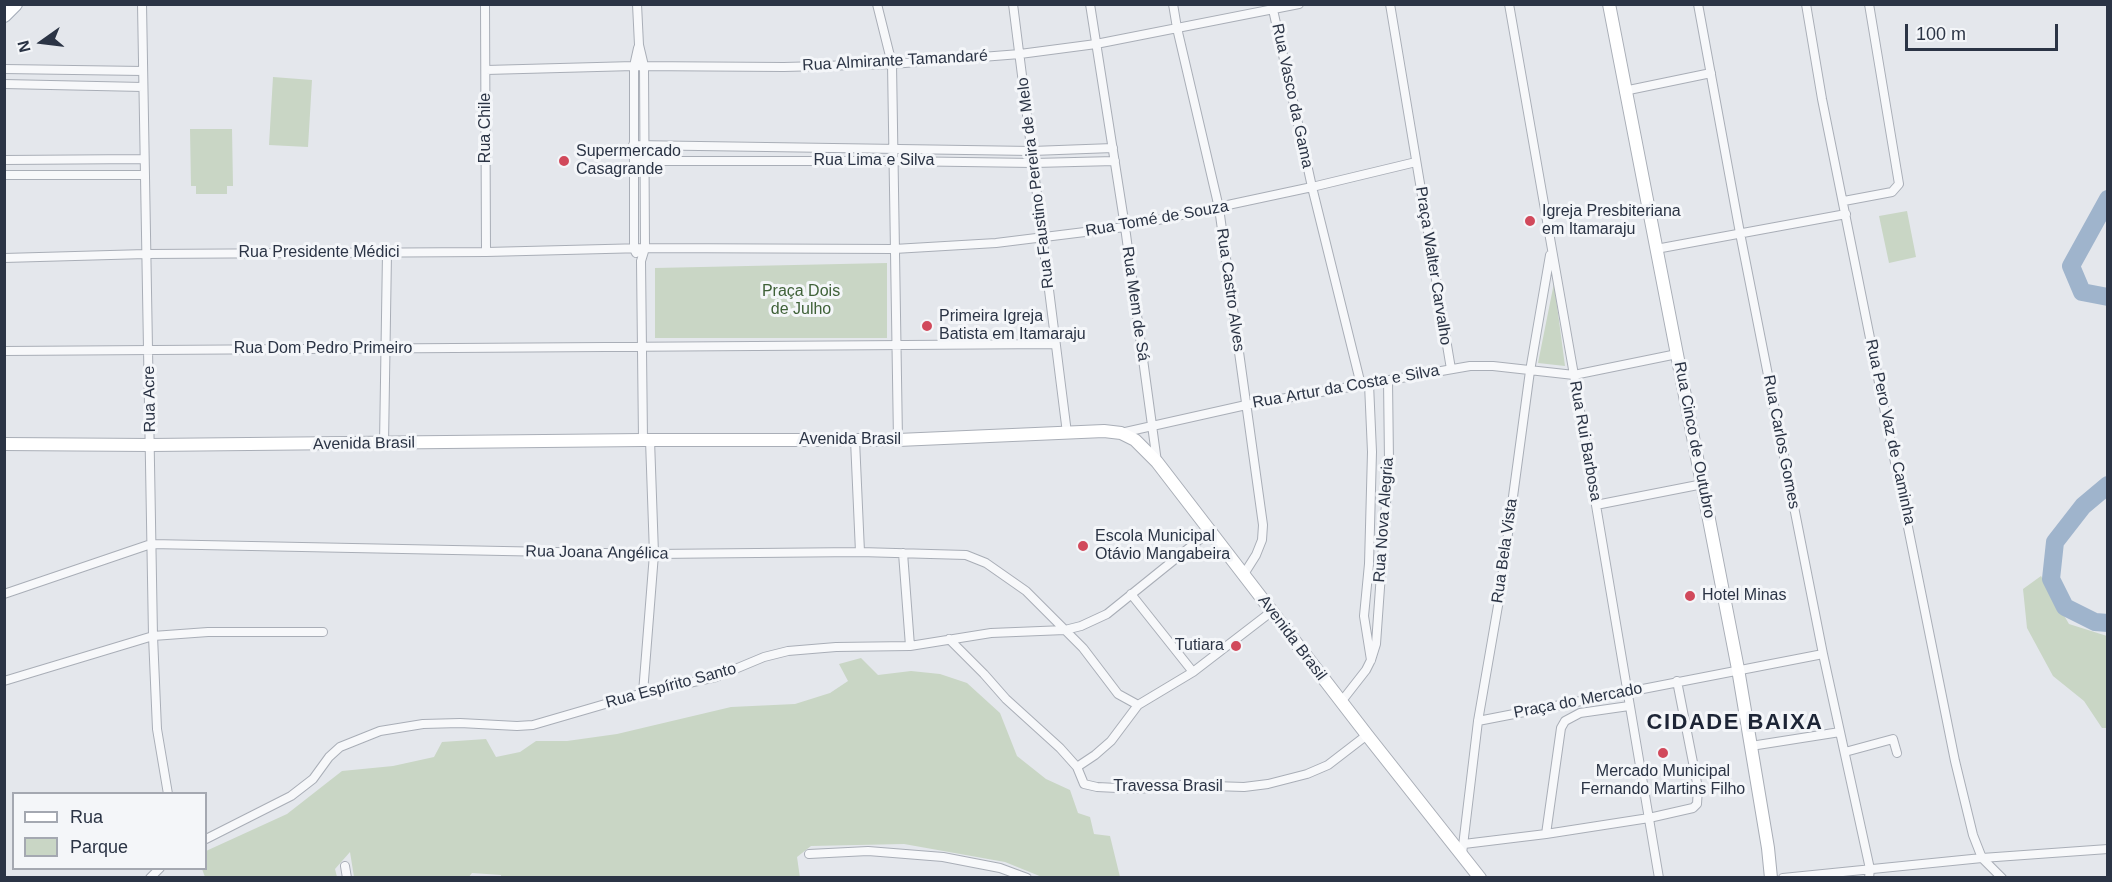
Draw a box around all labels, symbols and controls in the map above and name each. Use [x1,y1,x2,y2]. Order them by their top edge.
north arrow [12,12,72,72]
scale bar [1908,12,2061,50]
street label: Rua Vasco da Gama [1267,22,1317,170]
text: 100 m [1916,24,1966,44]
text: N [14,39,34,54]
street label: Rua Almirante Tamandaré [802,47,988,75]
street label: Rua Faustino Pereira de Melo [1014,76,1058,290]
street label: Rua Chile [476,93,496,163]
place label: Supermercado Casagrande [576,142,681,180]
street label: Rua Lima e Silva [814,151,934,171]
marker: Supermercado Casagrande [557,154,571,168]
street label: Praça Walter Carvalho [1411,185,1455,347]
street label: Rua Tomé de Souza [1084,197,1230,241]
place label: Igreja Presbiteriana em Itamaraju [1542,202,1681,240]
marker: Igreja Presbiteriana em Itamaraju [1523,214,1537,228]
street label: Rua Castro Alves [1212,227,1248,353]
street label: Rua Presidente Médici [239,243,399,263]
street label: Rua Mem de Sá [1117,245,1153,363]
park label: Praça Dois de Julho [762,282,840,320]
place label: Primeira Igreja Batista em Itamaraju [939,307,1086,345]
marker: Primeira Igreja Batista em Itamaraju [920,319,934,333]
street label: Rua Pero Vaz de Caminha [1861,338,1919,526]
street label: Rua Dom Pedro Primeiro [234,339,412,359]
street label: Rua Cinco de Outubro [1669,360,1719,520]
street label: Rua Artur da Costa e Silva [1251,361,1441,413]
street label: Rua Acre [140,365,160,433]
street label: Rua Carlos Gomes [1759,373,1803,511]
street label: Rua Rui Barbosa [1565,379,1605,503]
street label: Avenida Brasil [799,430,901,450]
street label: Avenida Brasil [313,434,415,454]
street label: Rua Nova Alegria [1370,457,1398,583]
street label: Rua Bela Vista [1488,497,1522,605]
place label: Escola Municipal Otávio Mangabeira [1095,527,1230,565]
marker: Escola Municipal Otávio Mangabeira [1076,539,1090,553]
street label: Rua Joana Angélica [525,542,669,564]
place label: Hotel Minas [1702,586,1786,606]
marker: Hotel Minas [1683,589,1697,603]
street label: Avenida Brasil [1254,591,1330,685]
place label: Tutiara [1175,636,1224,656]
marker: Tutiara [1229,639,1243,653]
street label: Rua Espírito Santo [604,659,738,713]
street label: Praça do Mercado [1512,679,1644,723]
district label: CIDADE BAIXA [1647,710,1823,736]
marker: Mercado Municipal Fernando Martins Filho [1656,746,1670,760]
place label: Mercado Municipal Fernando Martins Filho [1581,762,1745,800]
street label: Travessa Brasil [1113,777,1223,797]
legend [12,792,207,870]
text: Rua [70,807,103,827]
text: Parque [70,837,128,857]

